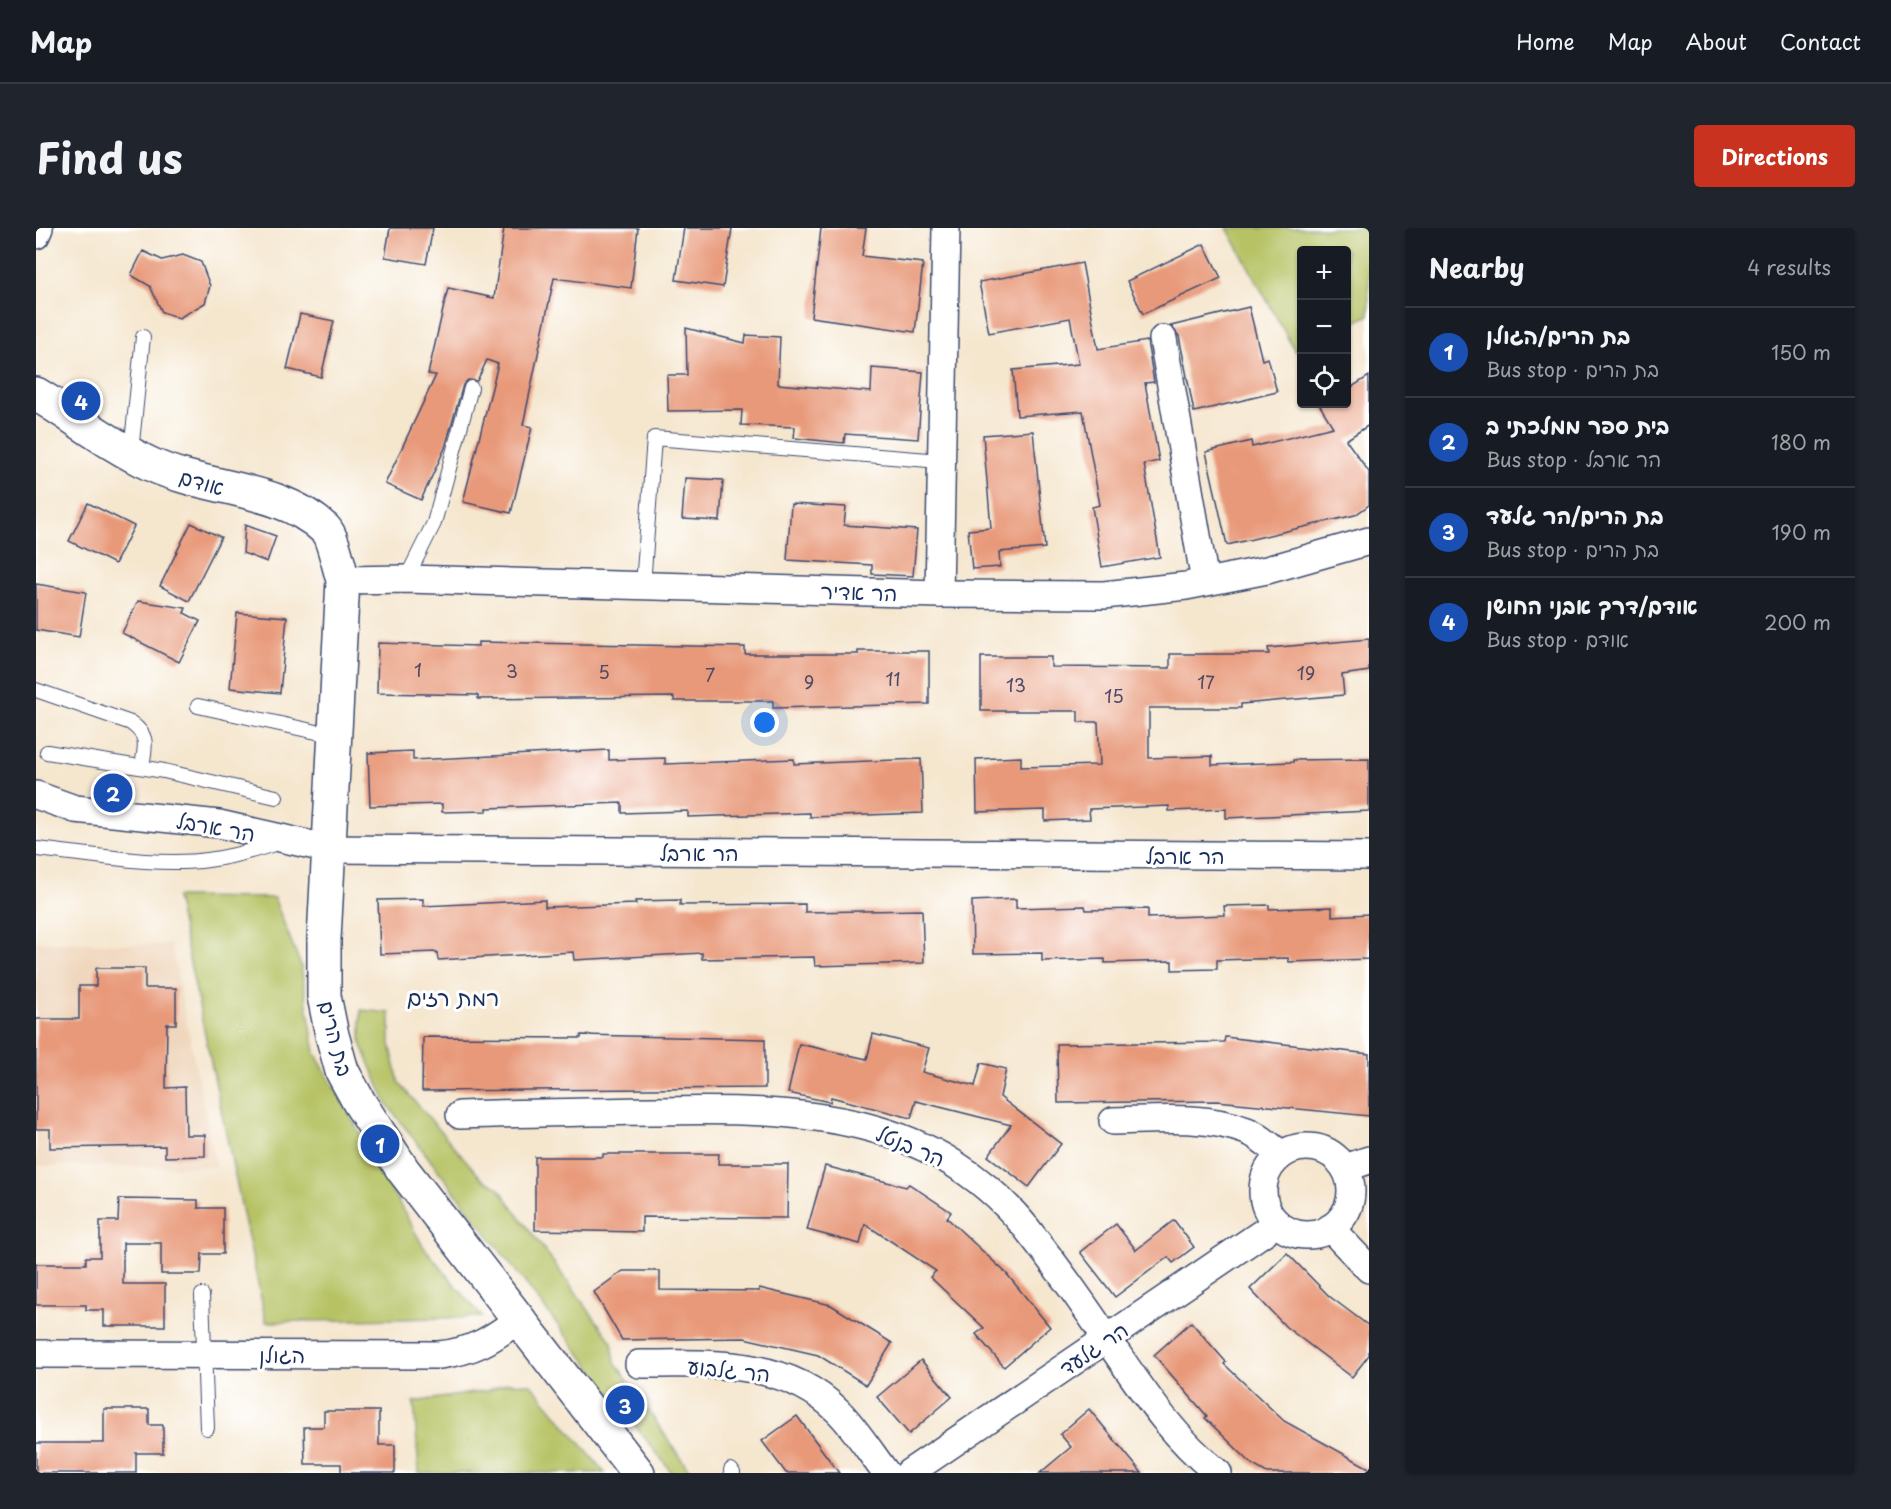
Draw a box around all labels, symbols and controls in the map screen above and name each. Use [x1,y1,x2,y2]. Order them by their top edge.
text: Map [30,20,92,63]
text: Home [1516,25,1575,57]
text: Map [1608,25,1653,57]
text: About [1686,25,1747,57]
text: Contact [1780,25,1861,57]
text: Find us [36,125,183,188]
button: Directions [1694,125,1855,187]
map controls [1297,246,1351,408]
button: + [1297,246,1351,300]
text: Nearby [1429,248,1524,287]
text: 4 results [1747,252,1831,282]
button: − [1297,300,1351,354]
text: בת הרים/הגולן [1486,318,1631,351]
text: 1 [1444,337,1453,367]
text: 150 m [1771,337,1831,367]
button: locate [1297,354,1351,408]
text: Bus stop · בת הרים [1486,354,1659,384]
pin: 4 [62,378,100,423]
text: בית ספר ממלכתי ב [1486,408,1669,441]
text: 2 [1441,427,1456,457]
text: 180 m [1771,427,1831,457]
text: Bus stop · הר ארבל [1486,444,1661,474]
street label: אודם [176,459,228,503]
text: בת הרים/הר גלעד [1486,498,1664,531]
text: 3 [1442,517,1455,547]
text: 190 m [1772,517,1831,547]
text: Bus stop · בת הרים [1486,534,1659,564]
street label: הר אדיר [820,574,898,608]
text: אודם/דרך אבני החושן [1486,588,1698,621]
text: 4 [1442,607,1455,637]
text: 200 m [1764,607,1831,637]
text: Bus stop · אודם [1486,624,1629,654]
house number: 1 [414,656,422,683]
house number: 3 [506,657,518,684]
house number: 5 [598,658,610,685]
house number: 19 [1297,659,1315,686]
house number: 7 [705,661,715,688]
house number: 11 [885,665,901,692]
house number: 9 [804,668,814,695]
house number: 17 [1197,668,1215,695]
house number: 13 [1006,671,1026,698]
house number: 15 [1104,682,1124,709]
your location [750,708,779,737]
pin: 2 [94,770,133,816]
street label: הר ארבל [174,803,258,849]
street label: הר ארבל [659,836,739,868]
street label: הר ארבל [1145,839,1225,871]
district label: רמת רזים [407,980,499,1013]
street label: בת הרים [312,997,362,1079]
street label: הר בנטל [872,1116,950,1174]
pin: 1 [360,1122,400,1166]
street label: הר גלעד [1052,1313,1134,1383]
street label: הגולן [259,1338,305,1370]
street label: הר גלבוע [686,1349,772,1389]
pin: 3 [606,1382,644,1428]

